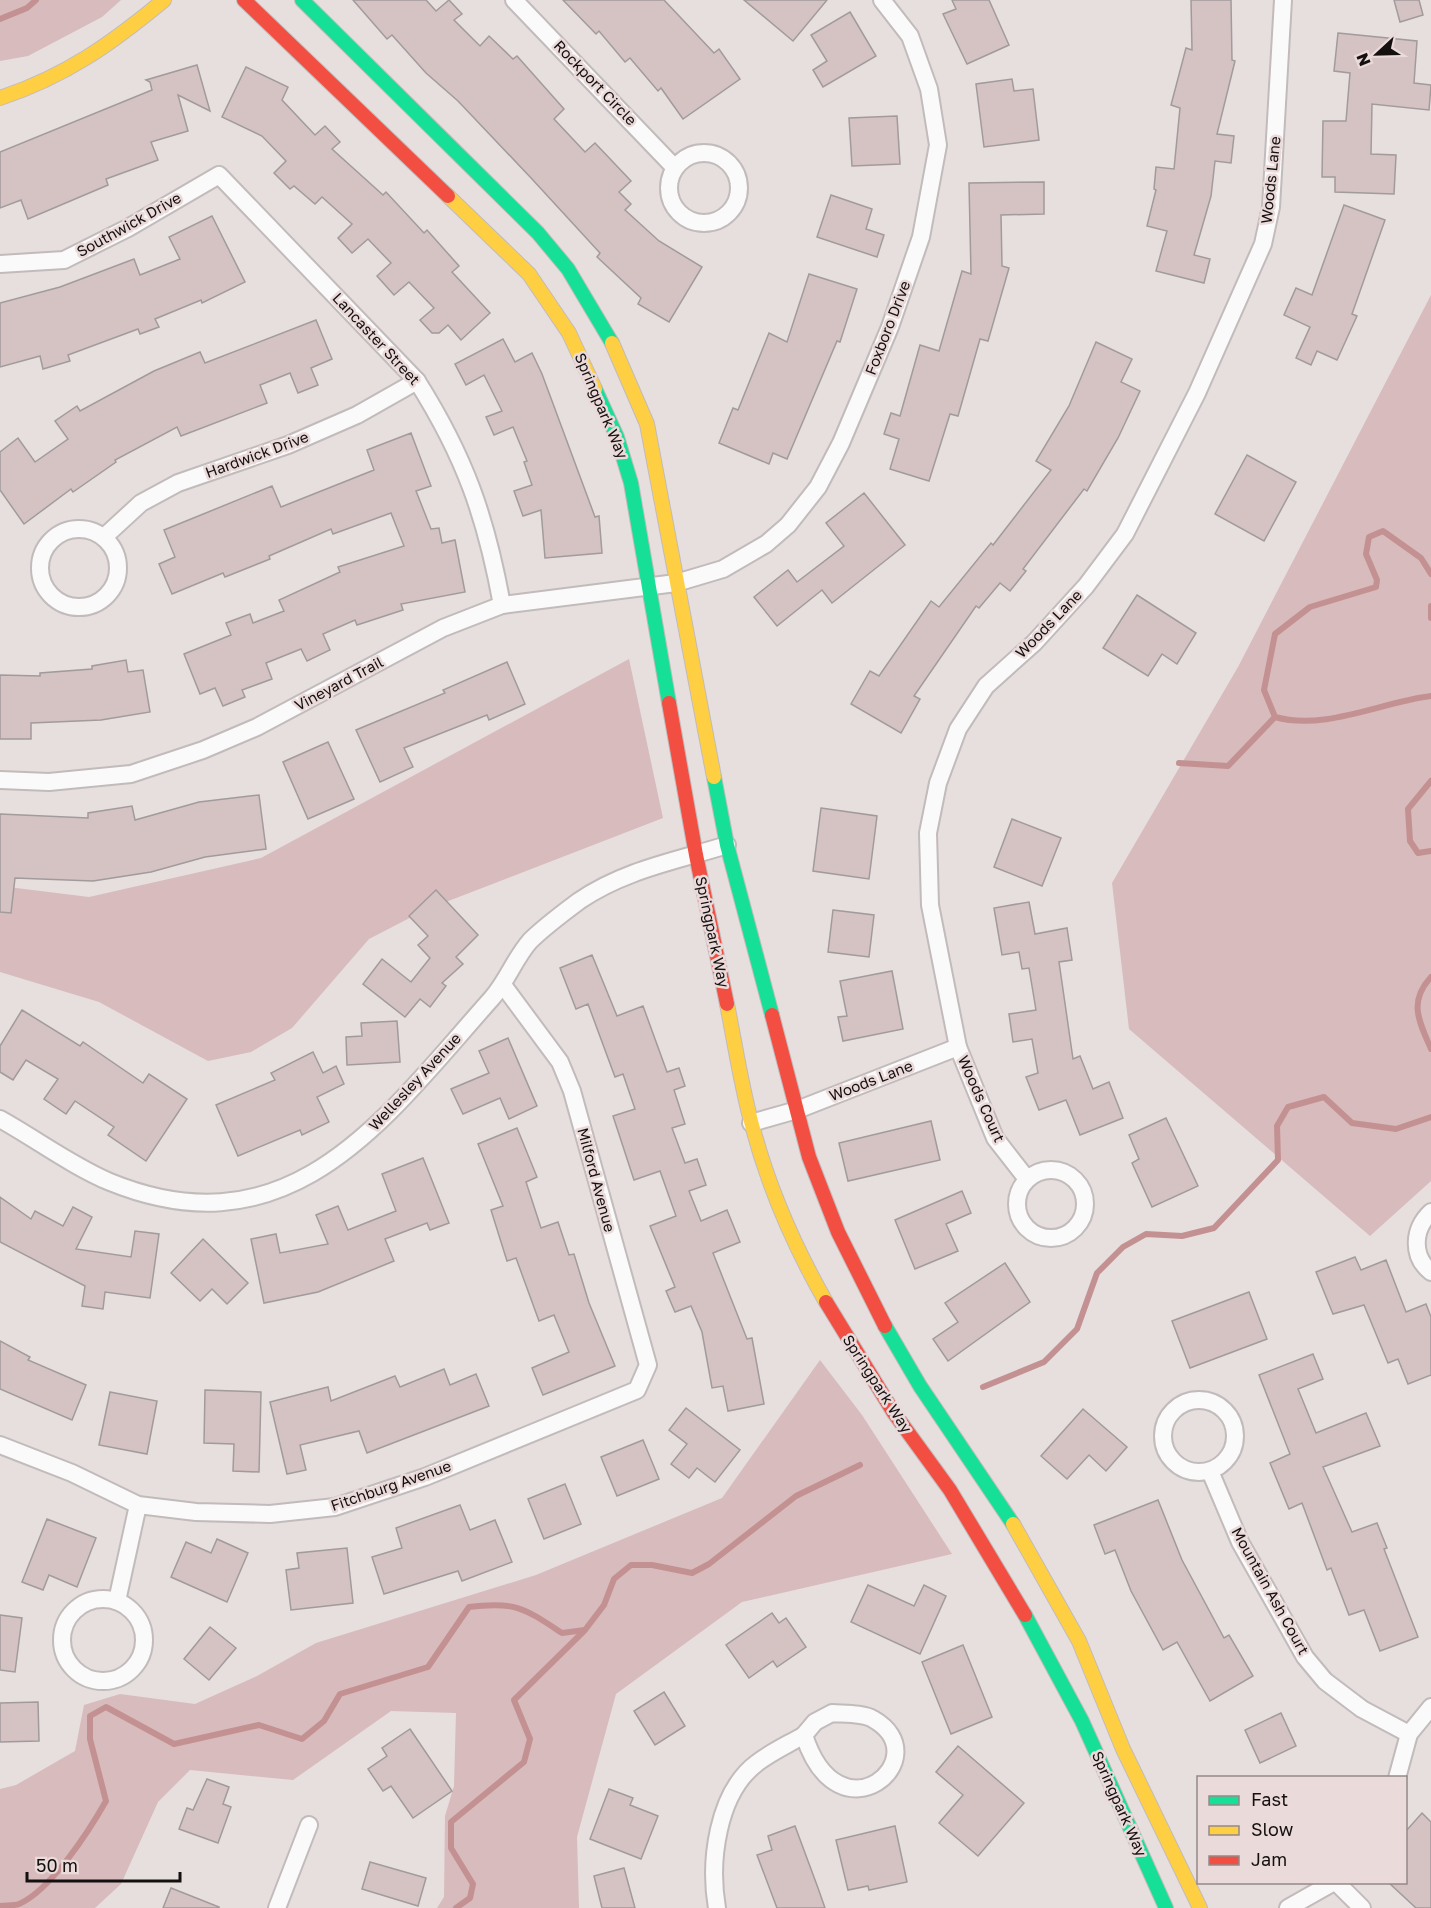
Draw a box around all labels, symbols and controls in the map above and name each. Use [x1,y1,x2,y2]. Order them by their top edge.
north arrow [1347,24,1407,84]
street label: Rockport Circle [551,36,641,129]
text: N [1352,50,1375,69]
street label: Woods Lane [1256,135,1284,225]
street label: Southwick Drive [73,188,184,260]
street label: Foxboro Drive [861,278,913,377]
street label: Lancaster Street [329,288,424,388]
street label: Springpark Way [572,350,633,462]
street label: Hardwick Drive [203,427,311,481]
street label: Woods Lane [1011,585,1085,661]
street label: Vineyard Trail [291,652,386,714]
street label: Springpark Way [692,875,734,990]
street label: Wellesley Avenue [364,1029,464,1134]
street label: Woods Court [955,1052,1009,1145]
street label: Woods Lane [826,1056,915,1104]
street label: Milford Avenue [574,1126,620,1234]
street label: Springpark Way [839,1331,917,1436]
street label: Fitchburg Avenue [328,1456,454,1514]
street label: Mountain Ash Court [1228,1524,1313,1657]
street label: Springpark Way [1089,1748,1151,1860]
legend [1197,1776,1407,1884]
text: Fast [1251,1788,1288,1810]
text: Slow [1251,1818,1294,1840]
scale bar [27,1845,180,1883]
text: Jam [1251,1848,1287,1870]
text: 50 m [36,1854,78,1876]

